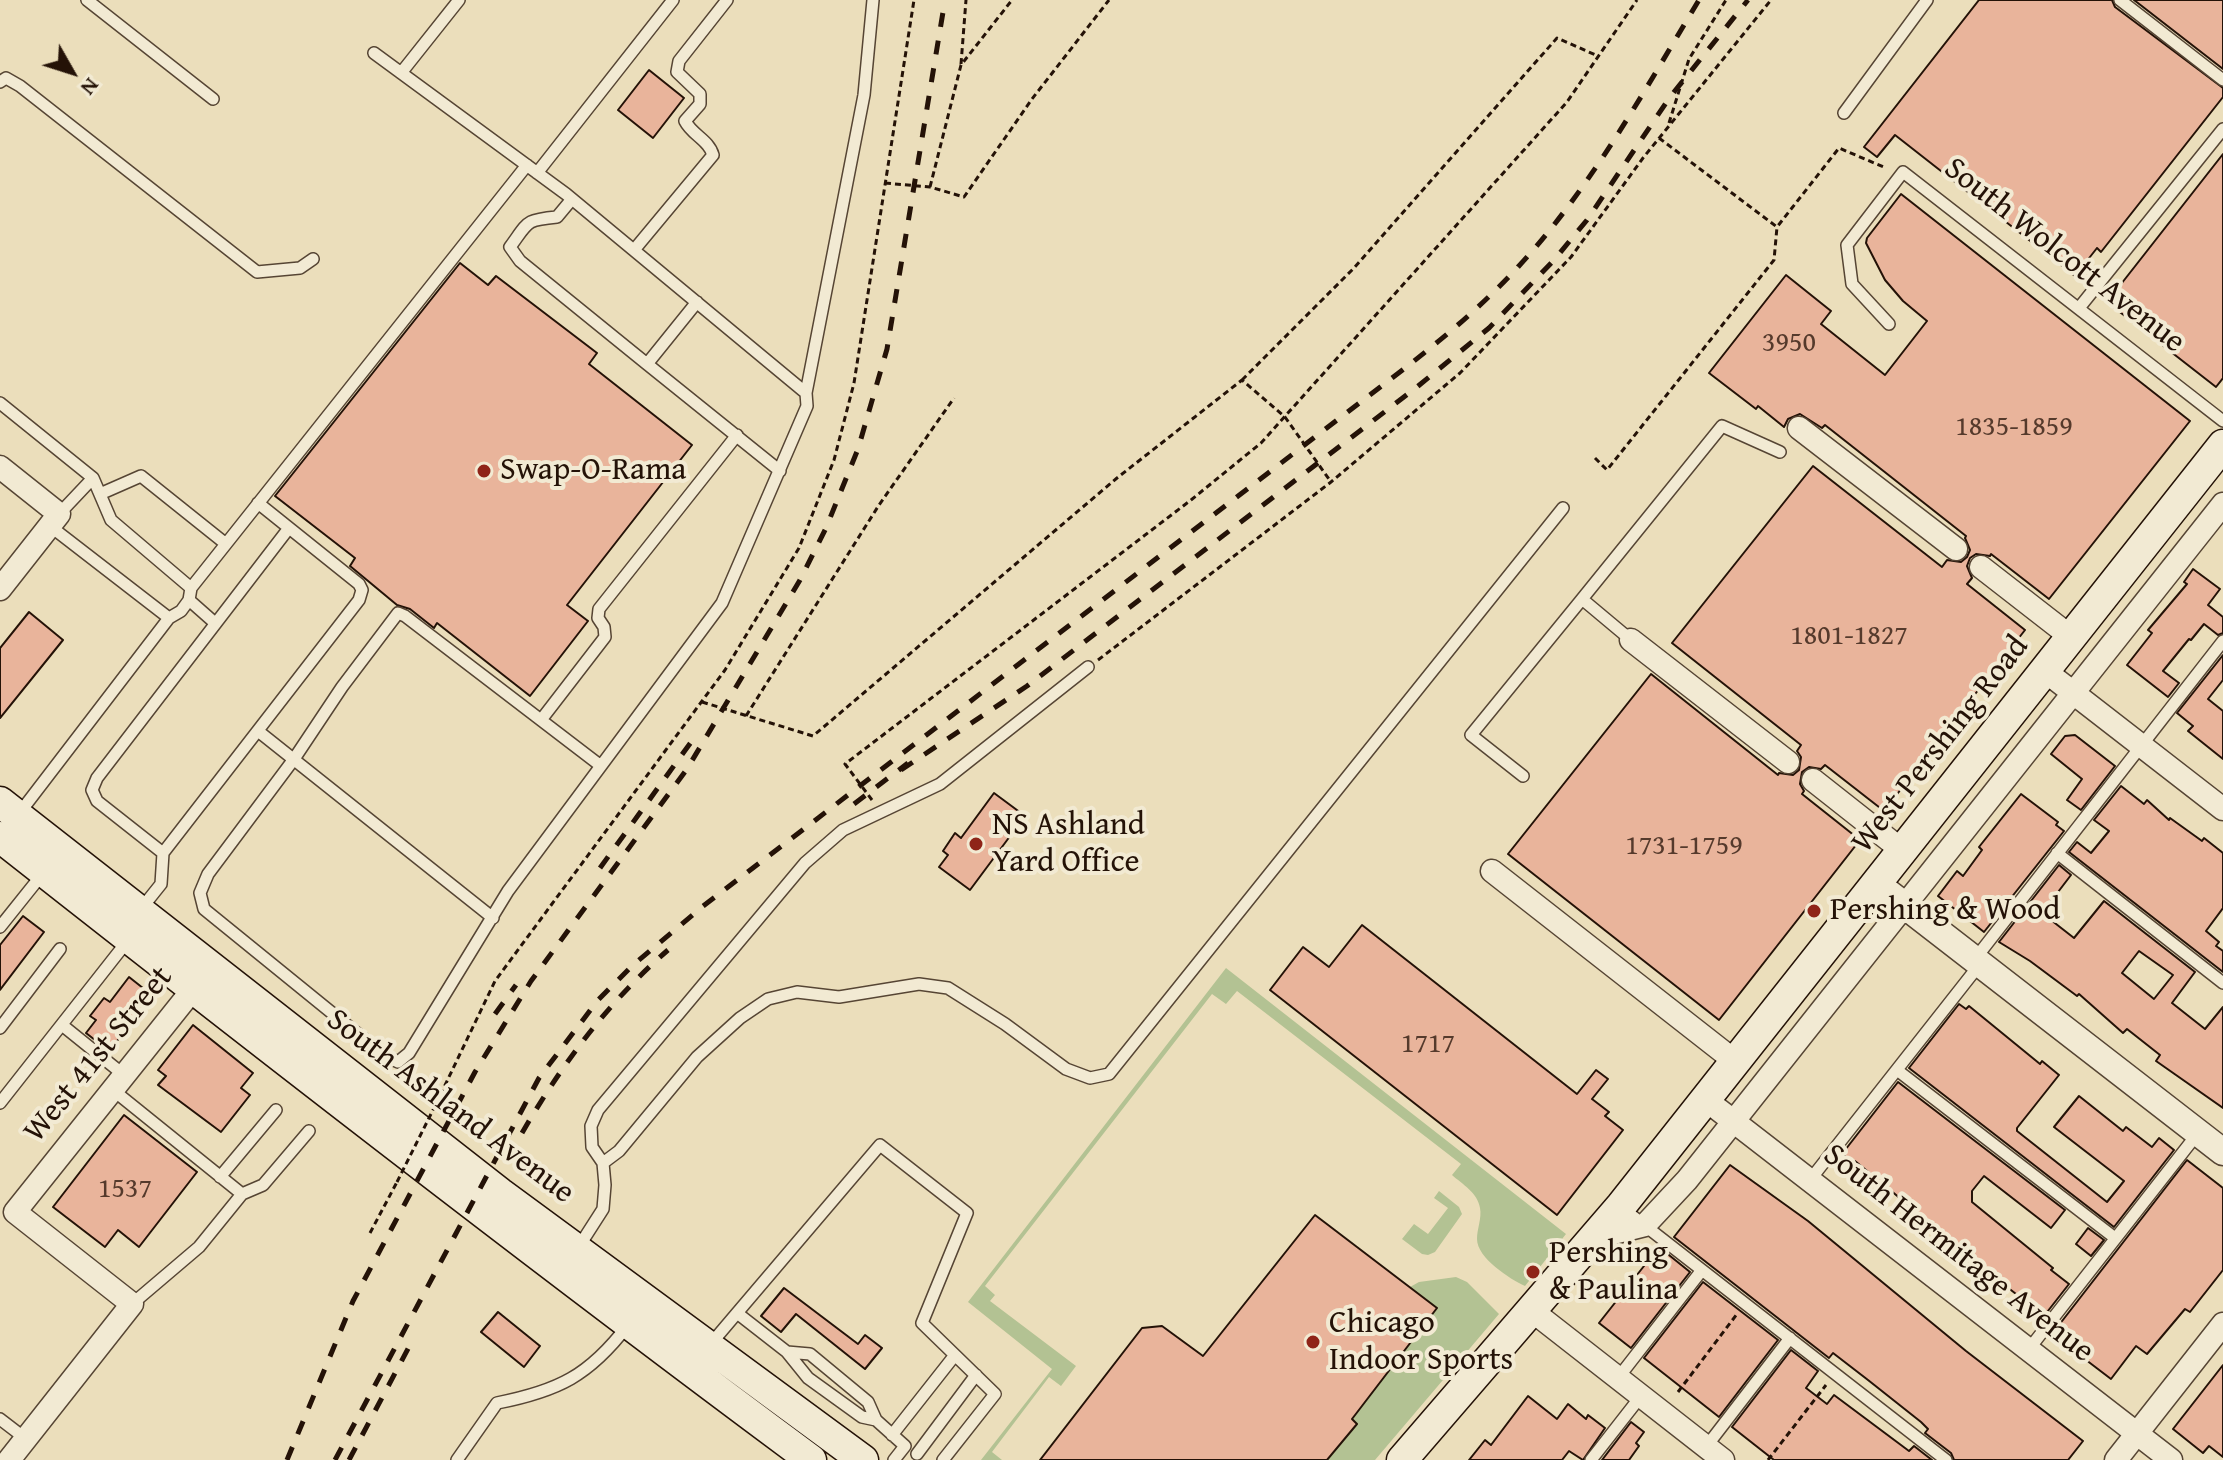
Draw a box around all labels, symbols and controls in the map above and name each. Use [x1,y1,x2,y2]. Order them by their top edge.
north arrow [32,32,112,112]
text: N [74,71,108,103]
street label: South Wolcott Avenue [1936,150,2192,362]
house number: 3950 [1762,327,1816,361]
house number: 1835-1859 [1955,411,2073,445]
place label: Swap-O-Rama [500,452,686,490]
marker: Swap-O-Rama [475,462,493,480]
house number: 1801-1827 [1790,620,1908,654]
street label: West Pershing Road [1844,629,2038,861]
place label: NS Ashland Yard Office [992,807,1145,882]
house number: 1731-1759 [1625,830,1743,864]
marker: NS Ashland Yard Office [967,835,985,853]
place label: Pershing & Wood [1830,892,2060,930]
marker: Pershing & Wood [1805,902,1823,920]
street label: West 41st Street [16,959,182,1151]
street label: South Ashland Avenue [319,1001,581,1213]
house number: 1717 [1401,1028,1455,1062]
street label: South Hermitage Avenue [1815,1136,2101,1372]
house number: 1537 [98,1173,152,1207]
place label: Pershing & Paulina [1549,1235,1678,1310]
marker: Pershing & Paulina [1524,1263,1542,1281]
place label: Chicago Indoor Sports [1329,1305,1513,1380]
marker: Chicago Indoor Sports [1304,1333,1322,1351]

